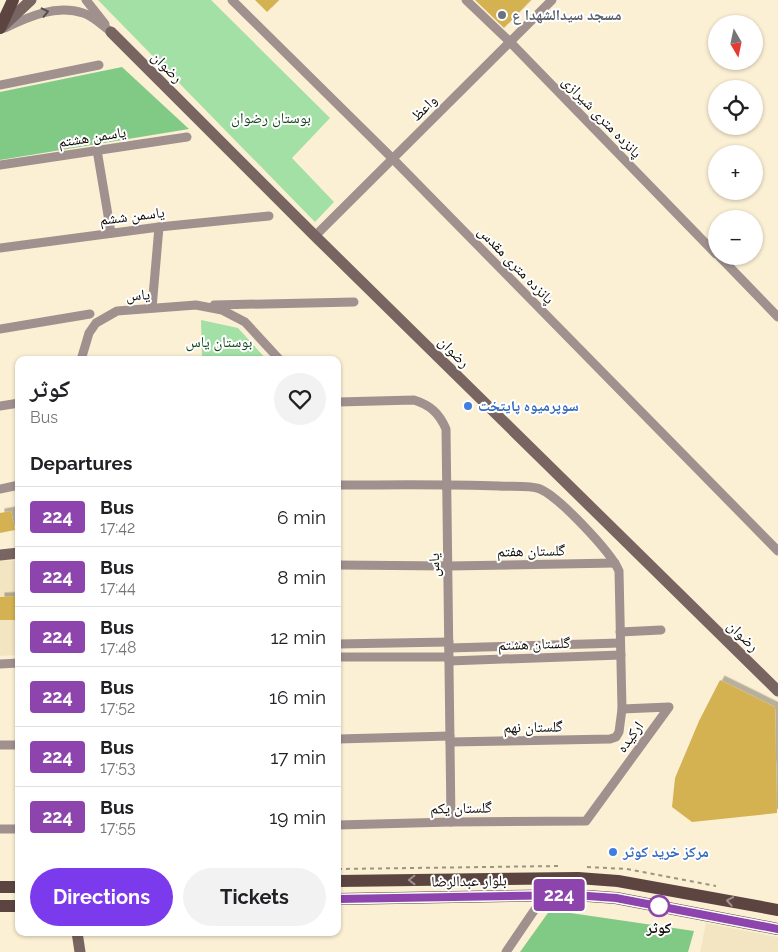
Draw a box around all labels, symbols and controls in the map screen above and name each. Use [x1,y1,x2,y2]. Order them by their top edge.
place label: مسجد سیدالشهدا ع [512,6,622,25]
one-way arrow [41,7,50,18]
marker: مسجد سیدالشهدا ع [496,9,508,21]
north arrow [708,15,762,70]
map controls [708,15,763,265]
street label: رضوان [147,48,187,87]
street label: پانزده متری شیرازی [558,72,646,162]
button: locate [708,80,763,135]
street label: واعظ [407,91,441,125]
park label: بوستان رضوان [231,109,311,128]
street label: یاسمن هشتم [57,123,128,152]
button: + [708,145,763,200]
street label: یاسمن ششم [98,203,166,230]
button: − [708,210,763,265]
street label: پانزده متری مقدس [474,222,558,309]
street label: یاس [125,285,151,306]
park label: بوستان یاس [186,333,252,352]
street label: رضوان [434,333,474,372]
button: heart [274,373,326,425]
text: کوثر [30,374,70,403]
place label: سوپرمیوه پایتخت [478,397,579,415]
marker: سوپرمیوه پایتخت [462,400,474,412]
text: Bus [30,408,58,427]
text: Departures [30,452,132,474]
text: Bus [100,496,134,518]
text: 224 [42,506,73,527]
text: 6 min [277,506,326,528]
text: 17:42 [100,518,135,537]
street label: گلستان هفتم [497,541,566,562]
street label: یاس [425,552,444,577]
text: Bus [100,556,134,578]
text: 224 [42,566,73,587]
text: 8 min [277,566,326,588]
text: 17:44 [100,578,136,597]
text: Bus [100,616,134,638]
street label: رضوان [723,617,763,656]
text: 224 [42,626,73,647]
text: 12 min [270,626,326,648]
street label: گلستان هشتم [497,634,571,655]
text: 17:48 [100,638,137,657]
text: Bus [100,676,134,698]
text: 224 [42,686,73,707]
text: 16 min [269,686,326,708]
text: 17:52 [100,698,135,717]
street label: گلستان نهم [503,717,563,738]
street label: ارکیده [613,718,647,756]
text: Bus [100,736,134,758]
text: 224 [42,746,73,767]
text: 17 min [270,746,326,768]
text: 17:53 [100,758,136,777]
text: Bus [100,796,134,818]
street label: گلستان یکم [430,798,492,819]
text: 224 [42,806,73,827]
text: 19 min [269,806,326,828]
text: 17:55 [100,818,136,837]
place label: مرکز خرید کوثر [622,843,709,861]
marker: مرکز خرید کوثر [607,846,619,858]
button: Directions [30,868,173,926]
button: Tickets [183,868,326,926]
street label: بلوار عبدالرضا [431,871,507,891]
one-way arrow [408,875,416,885]
line badge: 224 [530,879,588,911]
text: 224 [544,884,574,905]
marker: کوثر [648,895,670,917]
one-way arrow [726,897,734,907]
place label: کوثر [645,919,672,937]

